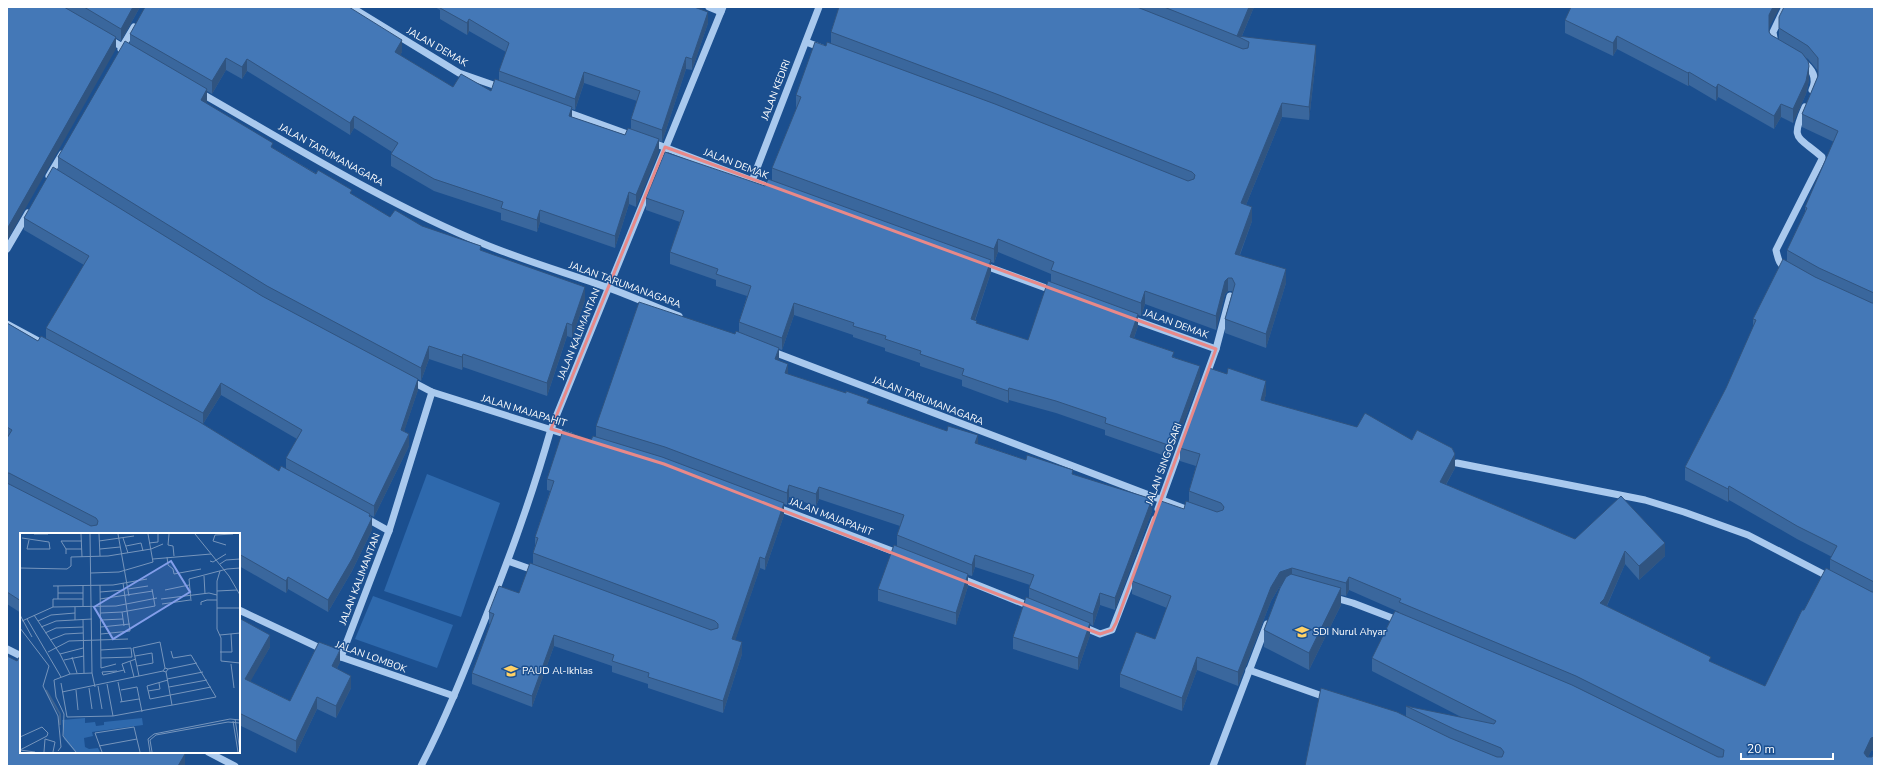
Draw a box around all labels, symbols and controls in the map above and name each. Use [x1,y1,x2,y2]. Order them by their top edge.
street label: JALAN DEMAK [403,23,471,71]
street label: JALAN KEDIRI [758,57,794,123]
street label: JALAN TARUMANAGARA [275,120,387,190]
street label: JALAN DEMAK [701,145,771,183]
street label: JALAN TARUMANAGARA [566,258,684,312]
street label: JALAN KALIMANTAN [554,286,604,383]
street label: JALAN DEMAK [1141,305,1211,343]
street label: JALAN TARUMANAGARA [869,373,986,429]
street label: JALAN MAJAPAHIT [479,391,568,431]
street label: JALAN SINGOSARI [1142,421,1185,508]
street label: JALAN MAJAPAHIT [786,494,875,539]
street label: JALAN KALIMANTAN [336,531,384,628]
inset map [20,533,240,753]
school or university icon: SDI Nurul Ahyar [1294,624,1310,640]
place label: SDI Nurul Ahyar [1313,625,1387,639]
street label: JALAN LOMBOK [332,637,409,677]
school or university icon: PAUD Al-Ikhlas [503,663,519,679]
place label: PAUD Al-Ikhlas [522,664,593,678]
scale bar [1741,735,1833,761]
text: 20 m [1747,741,1775,757]

